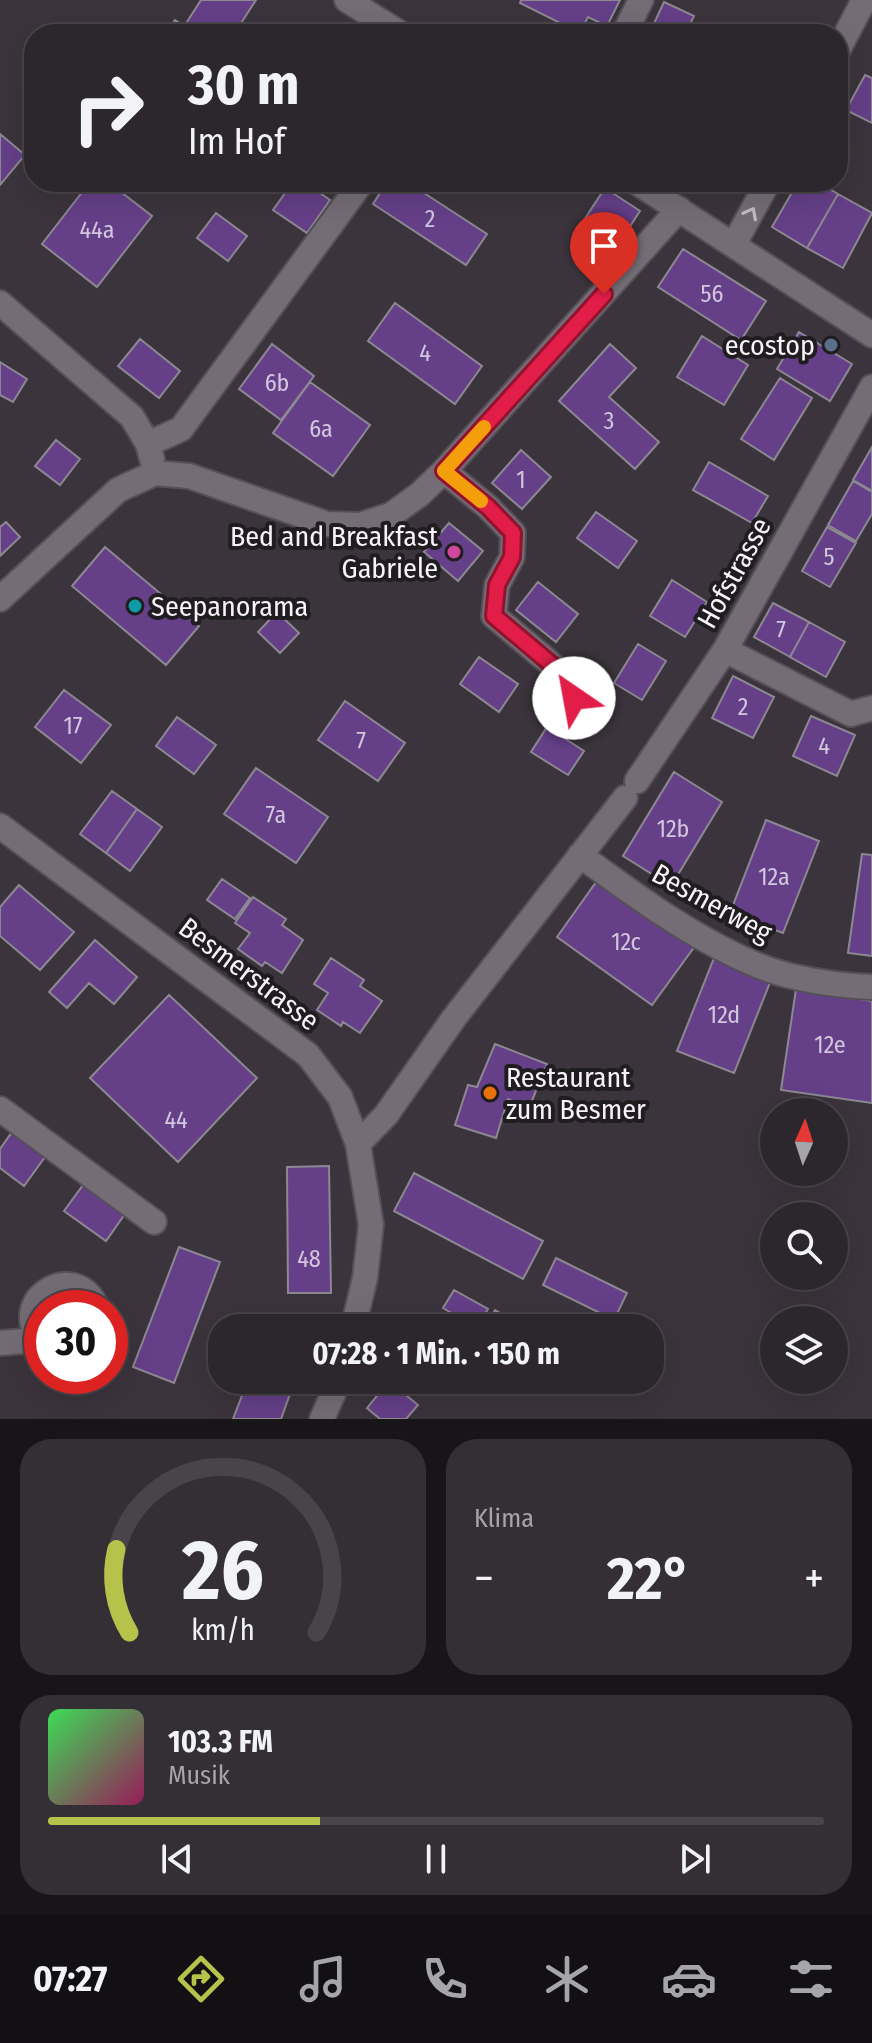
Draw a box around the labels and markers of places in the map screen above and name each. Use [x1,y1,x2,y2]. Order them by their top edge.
pin [570,212,638,294]
place label: ecostop [725,329,815,362]
marker: ecostop [822,336,840,354]
place label: Bed and Breakfast Gabriele [230,520,439,585]
marker: Bed and Breakfast Gabriele [445,543,463,561]
place label: Seepanorama [151,590,308,623]
marker: Seepanorama [126,597,144,615]
place label: Restaurant zum Besmer [506,1061,646,1126]
marker: Restaurant zum Besmer [481,1084,499,1102]

